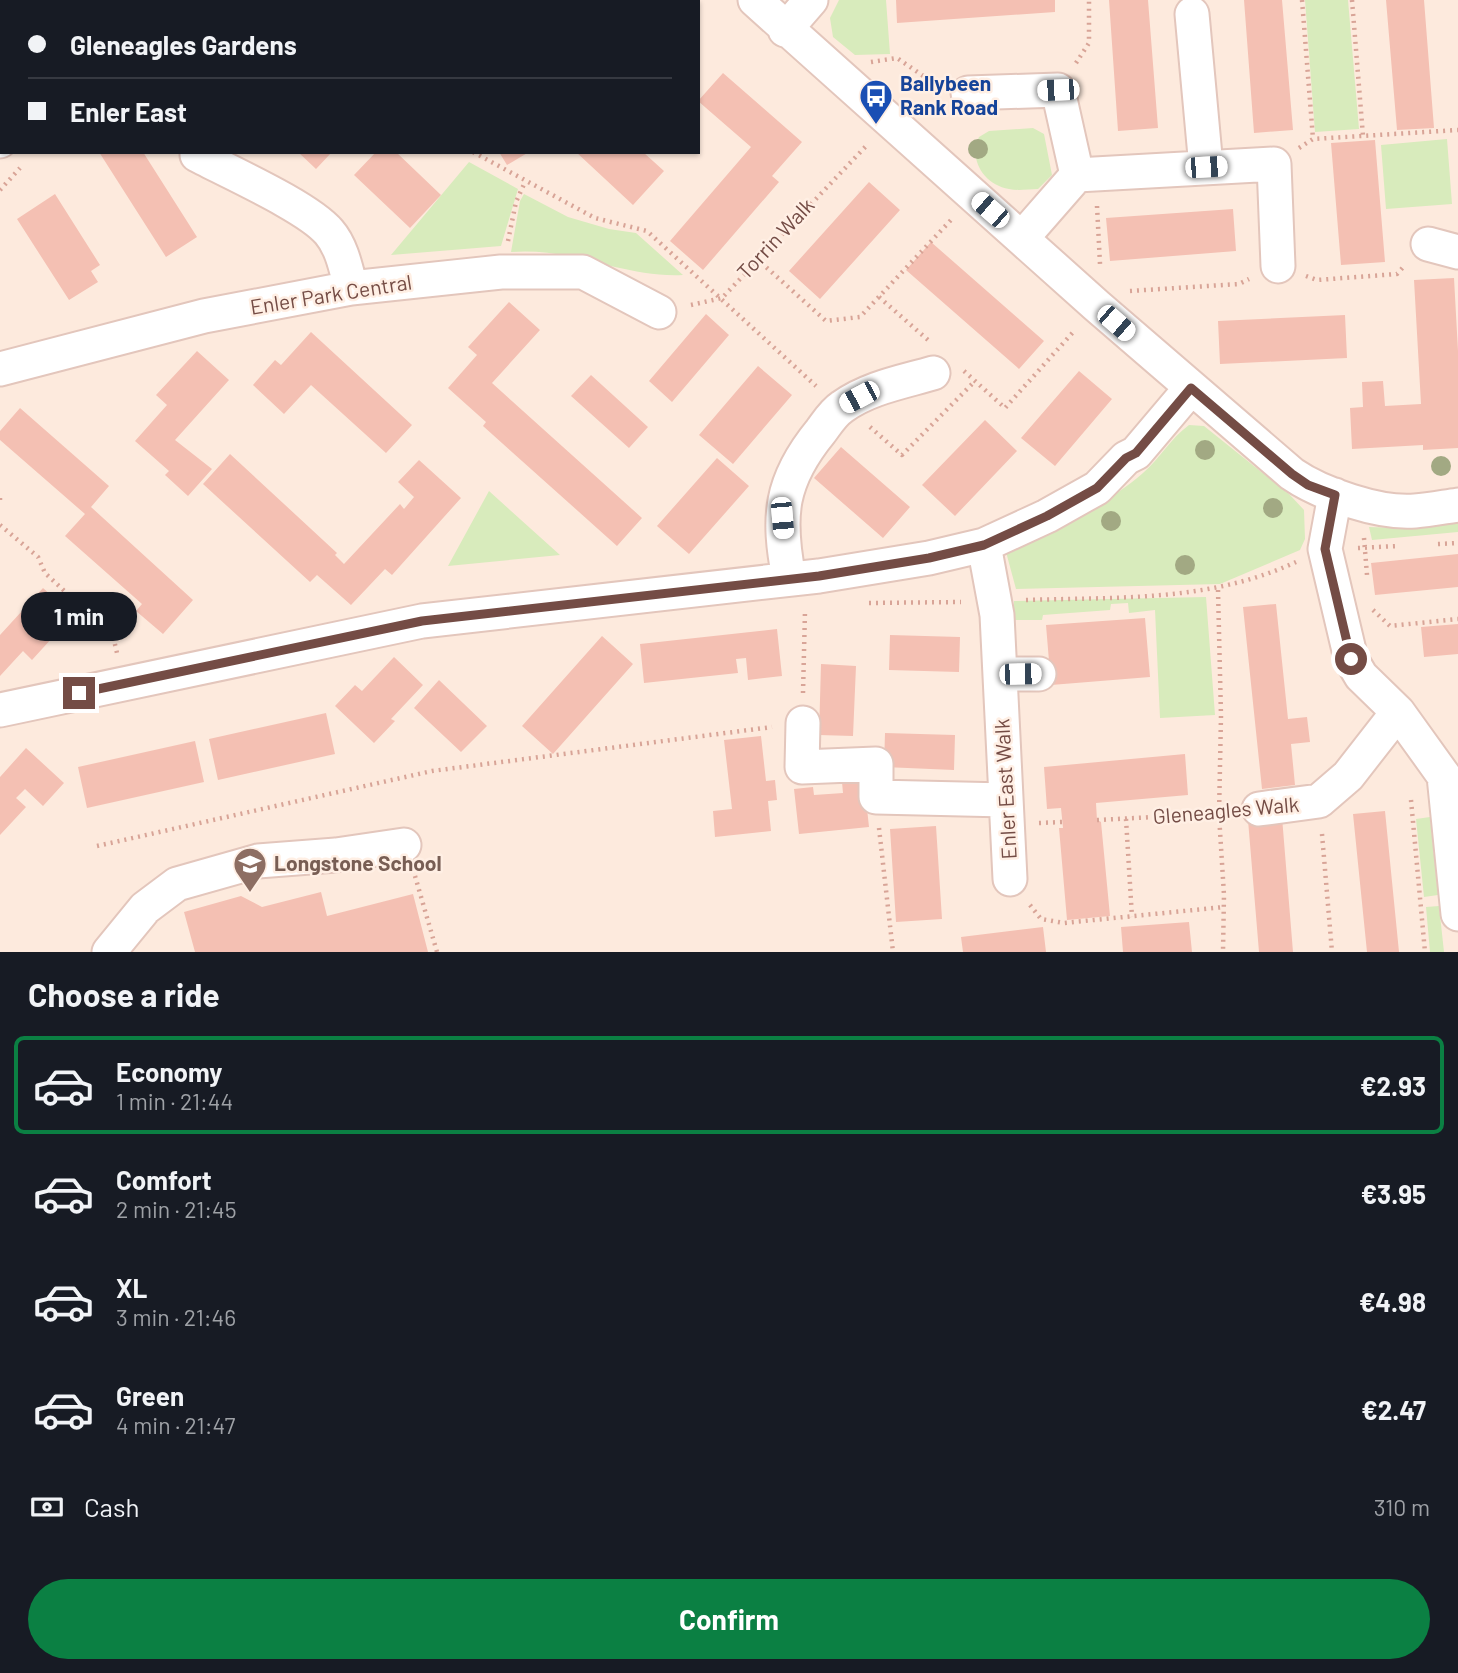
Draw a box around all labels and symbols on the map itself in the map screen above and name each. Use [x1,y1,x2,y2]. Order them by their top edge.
place label: Ballybeen Rank Road [900,70,998,119]
bus stop icon: Ballybeen Rank Road [857,77,895,126]
car [1037,79,1080,101]
car [1185,155,1228,179]
car [968,188,1013,232]
street label: Torrin Walk [731,192,819,284]
street label: Enler Park Central [248,268,413,319]
car [1094,301,1139,345]
car [836,378,883,416]
car [770,496,795,540]
callout: 1 min [21,592,137,640]
route start [1335,643,1367,675]
car [999,663,1042,685]
route end [63,677,95,709]
street label: Enler East Walk [988,718,1021,860]
street label: Gleneagles Walk [1152,791,1300,828]
school or university icon: Longstone School [231,845,269,894]
place label: Longstone School [274,850,442,875]

